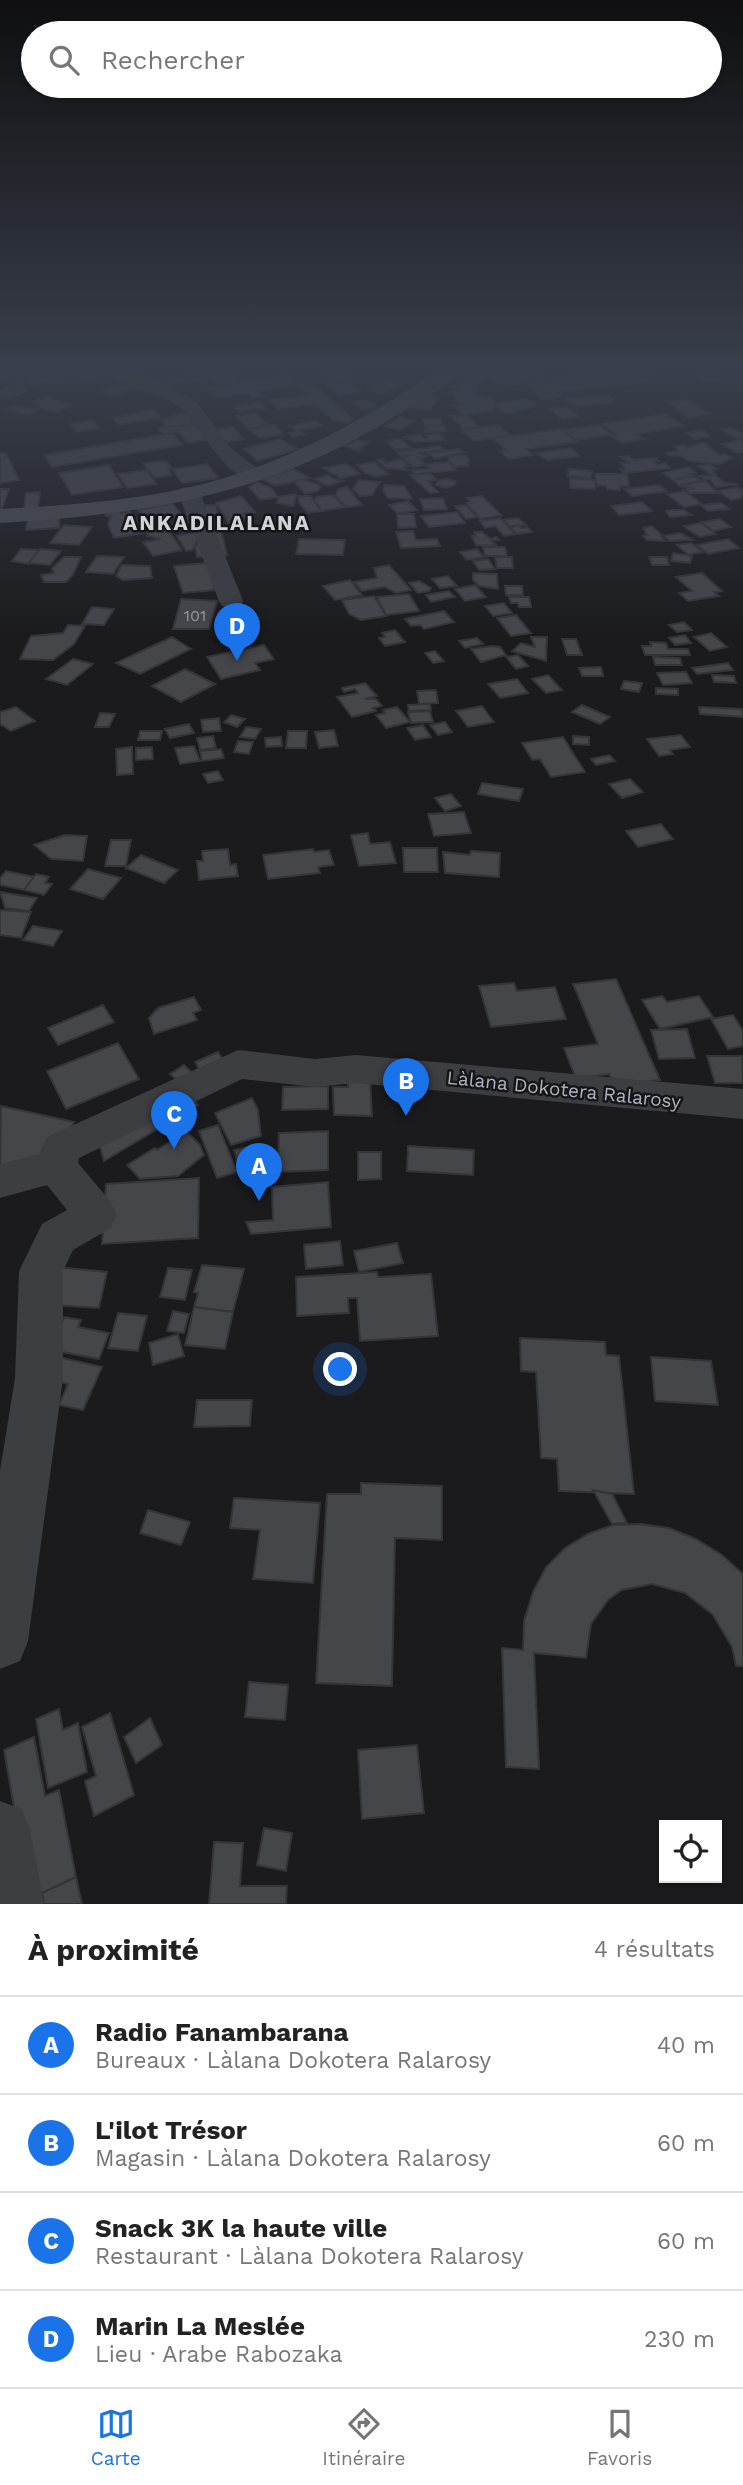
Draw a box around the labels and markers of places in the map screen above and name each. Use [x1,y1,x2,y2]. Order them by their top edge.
pin: D [214,603,260,661]
pin: B [383,1058,429,1116]
pin: C [151,1091,197,1149]
pin: A [236,1143,282,1201]

